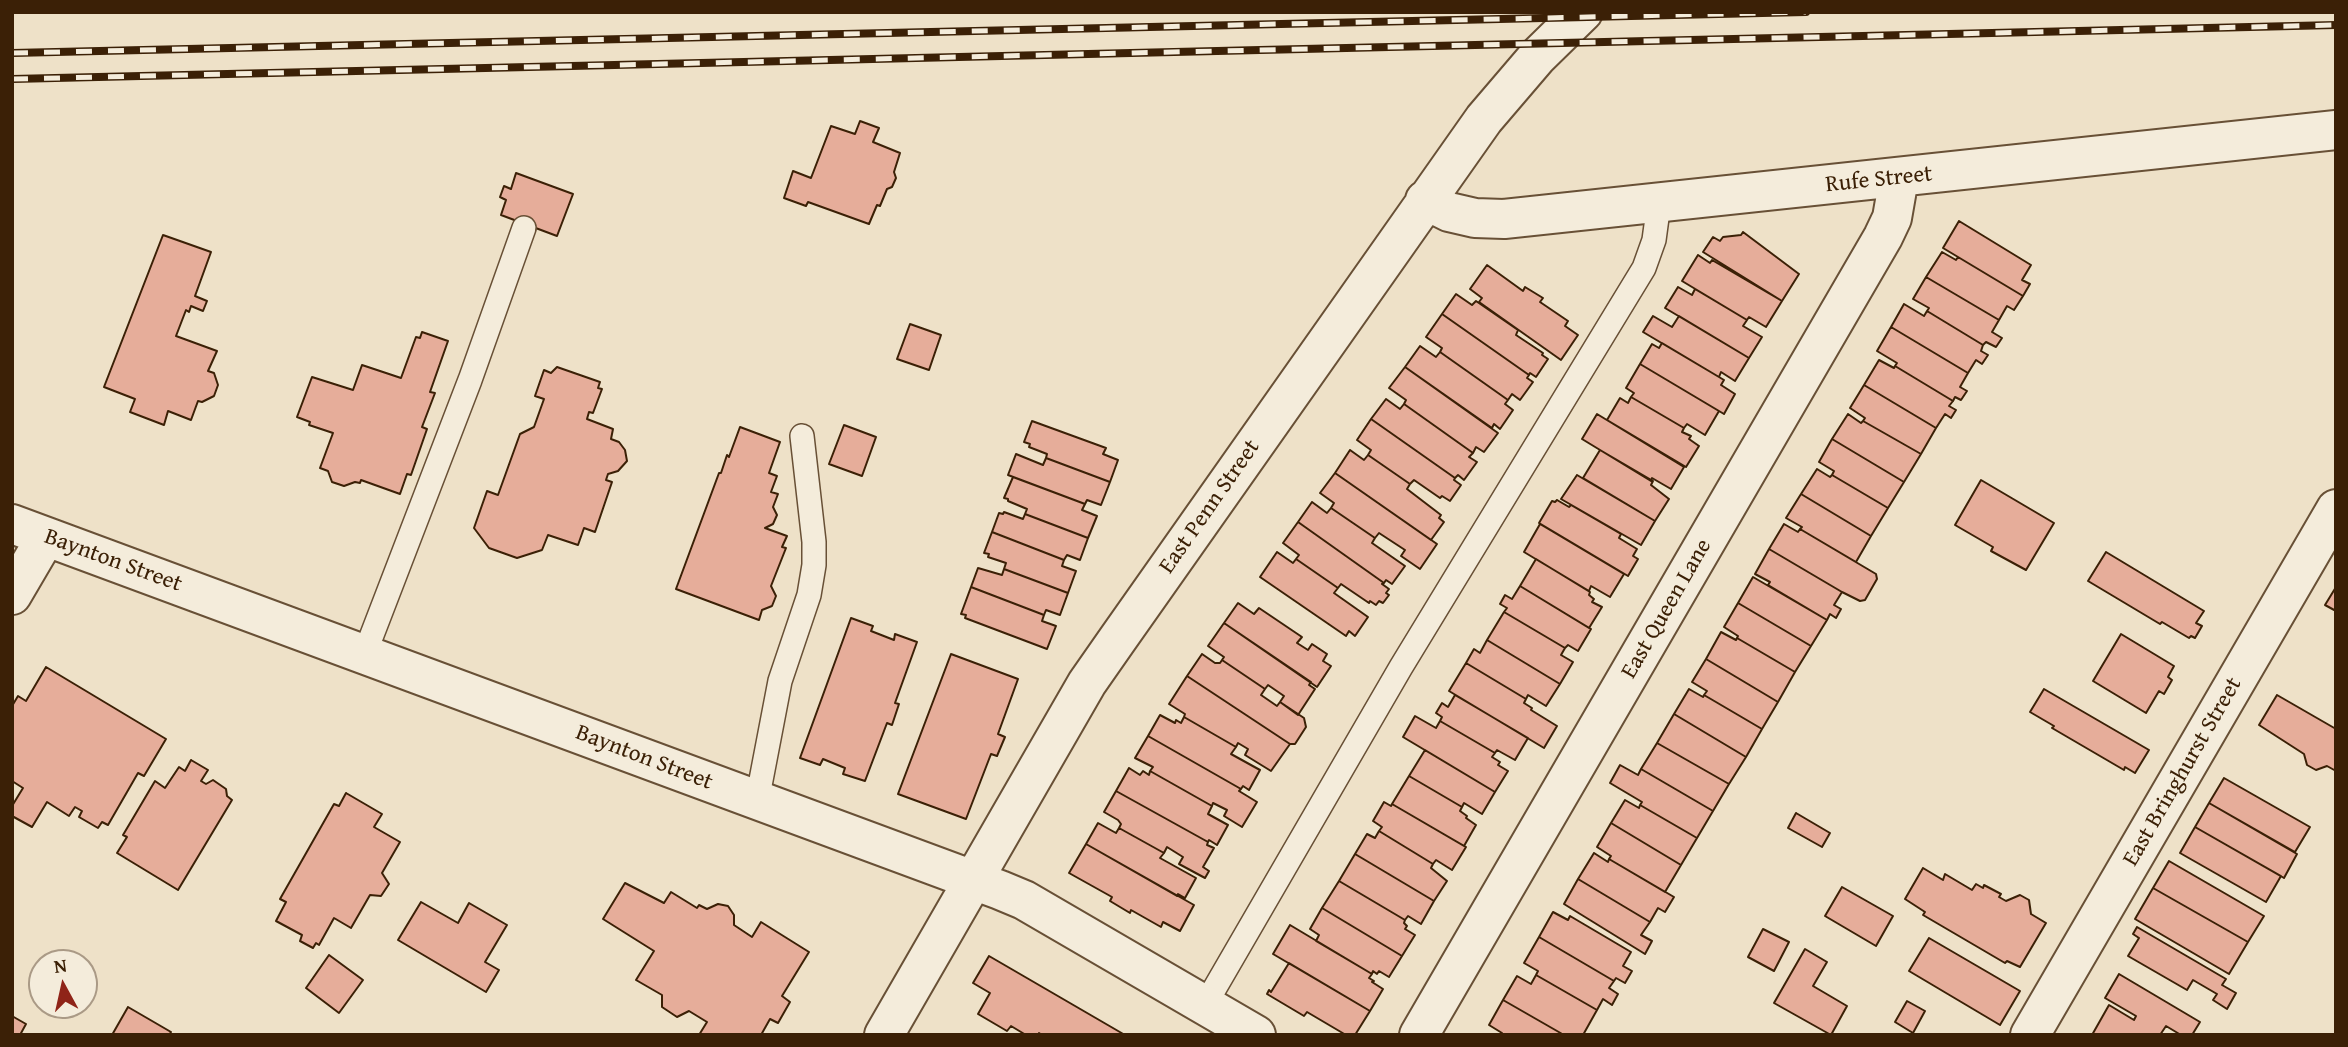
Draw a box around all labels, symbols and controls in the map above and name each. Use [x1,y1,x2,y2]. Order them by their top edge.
street label: Rufe Street [1824,161,1934,199]
street label: East Penn Street [1154,435,1266,579]
street label: Baynton Street [40,523,186,599]
street label: East Queen Lane [1616,534,1718,684]
street label: East Bringhurst Street [2118,673,2248,871]
street label: Baynton Street [572,719,716,797]
north arrow [28,949,98,1019]
text: N [52,950,69,980]

